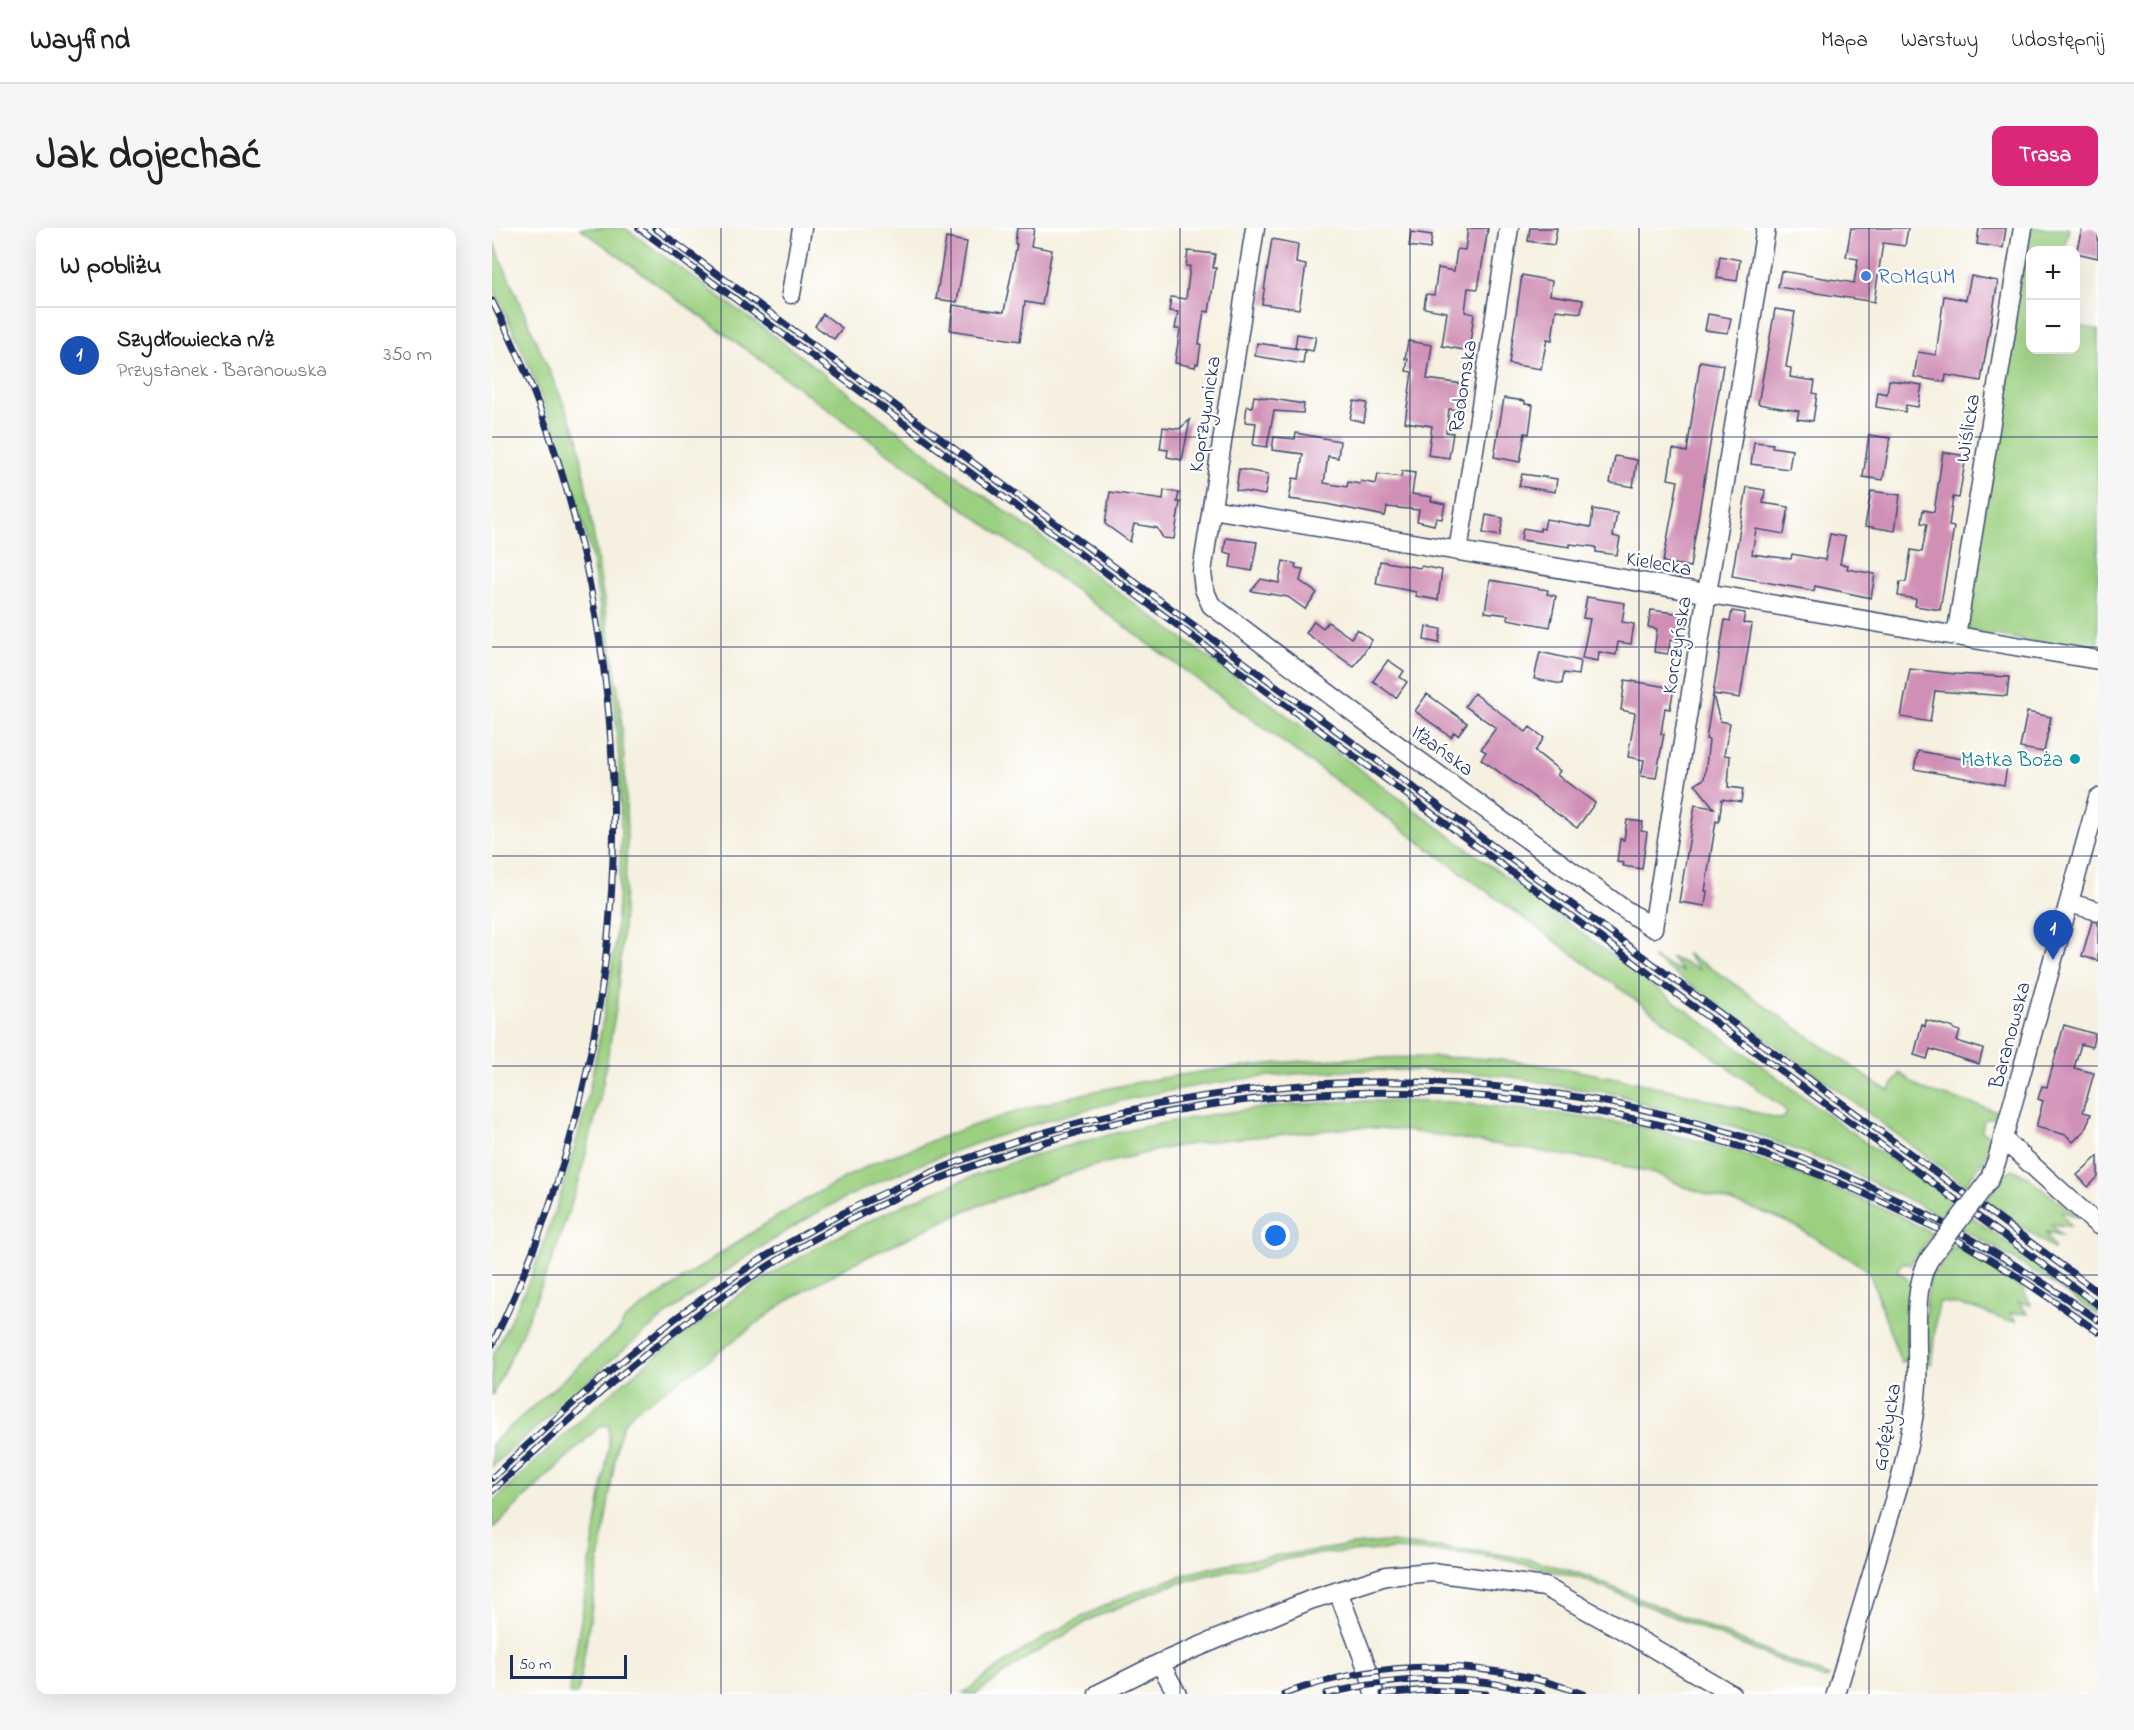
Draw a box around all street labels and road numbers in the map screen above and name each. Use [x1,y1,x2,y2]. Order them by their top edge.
street label: Radomska [1442,338,1486,435]
street label: Koprzywnicka [1182,354,1232,475]
street label: Wiślicka [1949,392,1989,465]
street label: Kielecka [1623,544,1694,585]
street label: Korczyńska [1655,594,1703,697]
street label: Iłżańska [1404,718,1480,785]
street label: Baranowska [1982,979,2040,1093]
street label: Gołężycka [1866,1381,1912,1474]

